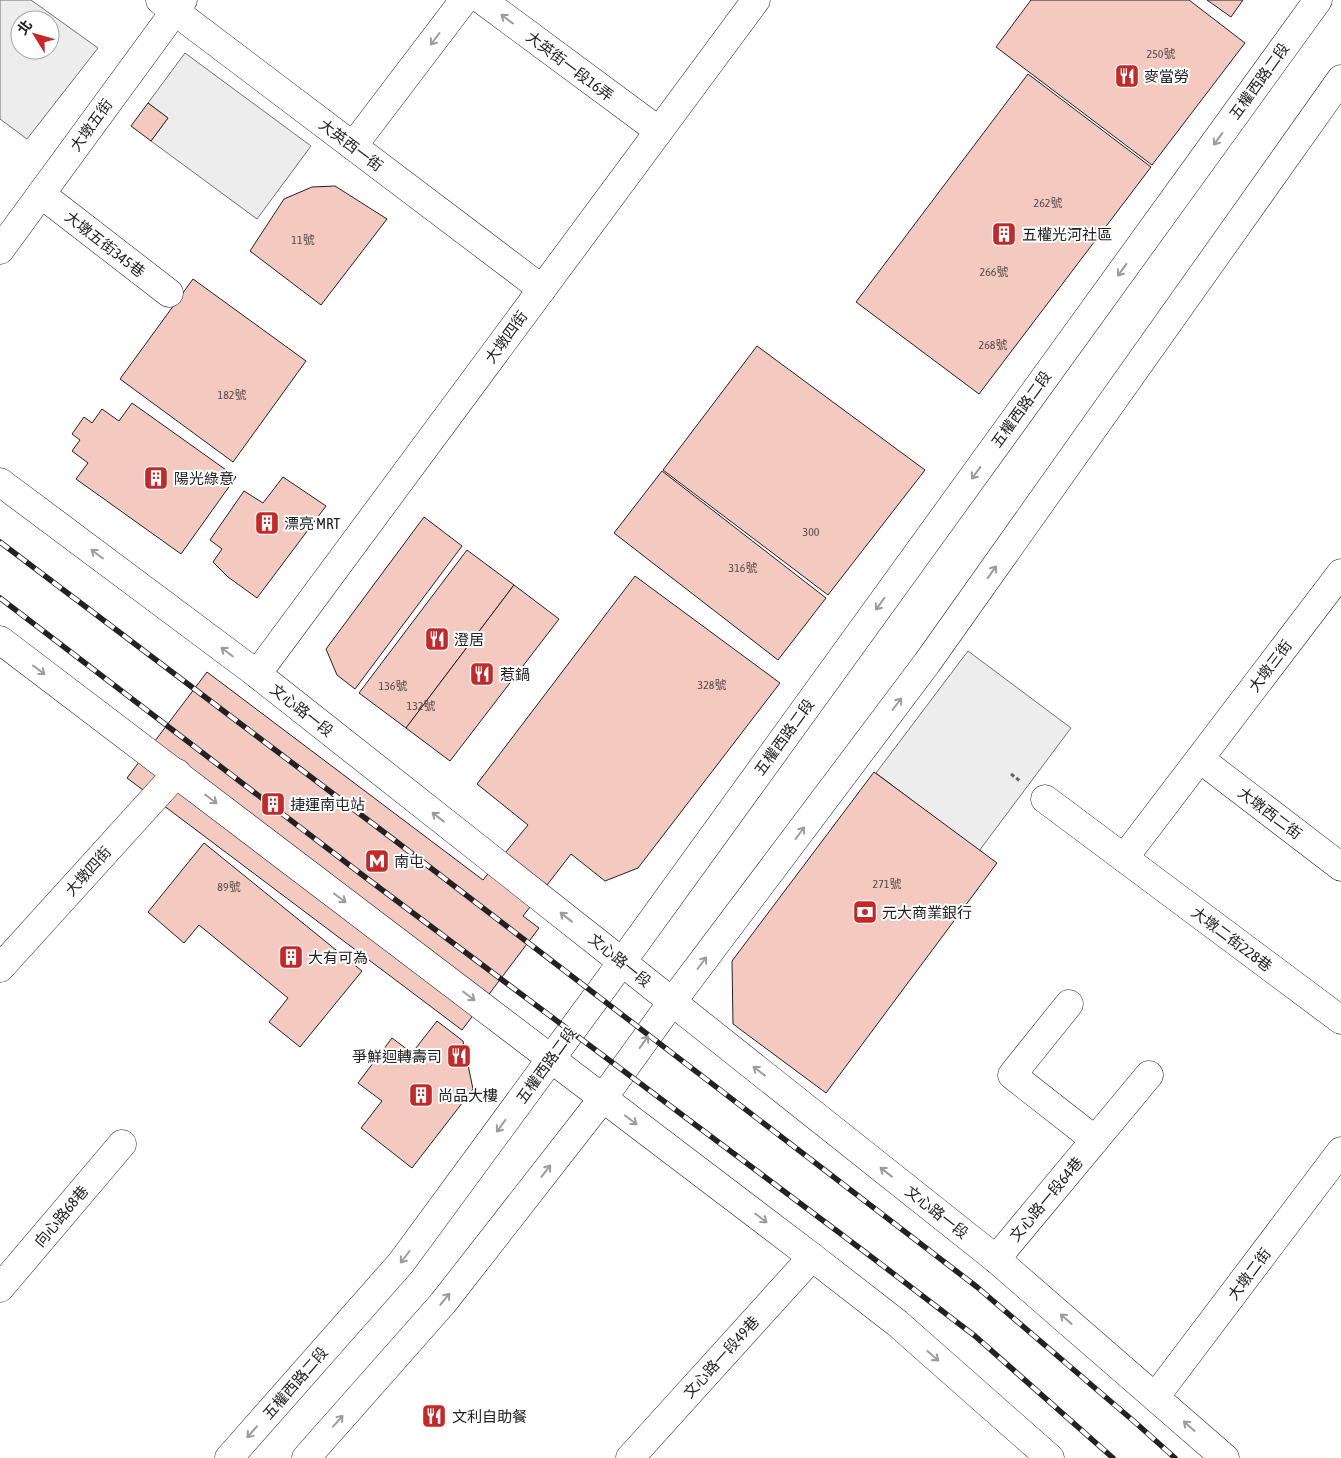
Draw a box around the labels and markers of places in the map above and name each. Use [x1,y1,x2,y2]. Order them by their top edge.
restaurant icon: 麥當勞 [1114,63,1140,89]
place label: 麥當勞 [1144,68,1189,85]
building icon: 五權光河社區 [991,221,1017,247]
place label: 五權光河社區 [1022,226,1112,243]
building icon: 陽光綠意 [143,465,169,491]
place label: 陽光綠意 [174,470,234,487]
building icon: 漂亮 MRT [254,510,280,536]
place label: 漂亮 MRT [284,515,341,532]
restaurant icon: 澄居 [424,626,450,652]
place label: 澄居 [454,631,484,648]
restaurant icon: 惹鍋 [469,661,495,687]
place label: 惹鍋 [500,666,530,683]
building icon: 捷運南屯站 [260,791,286,817]
place label: 捷運南屯站 [290,796,365,813]
metro station icon: 南屯 [364,848,390,874]
place label: 南屯 [394,853,424,870]
bank icon: 元大商業銀行 [852,899,878,925]
place label: 元大商業銀行 [882,904,972,921]
building icon: 大有可為 [278,944,304,970]
place label: 大有可為 [308,949,368,966]
restaurant icon: 爭鮮迴轉壽司 [446,1043,472,1069]
place label: 爭鮮迴轉壽司 [352,1048,442,1065]
building icon: 尚品大樓 [408,1082,434,1108]
place label: 尚品大樓 [438,1087,498,1104]
restaurant icon: 文利自助餐 [421,1403,447,1429]
place label: 文利自助餐 [452,1408,527,1425]

